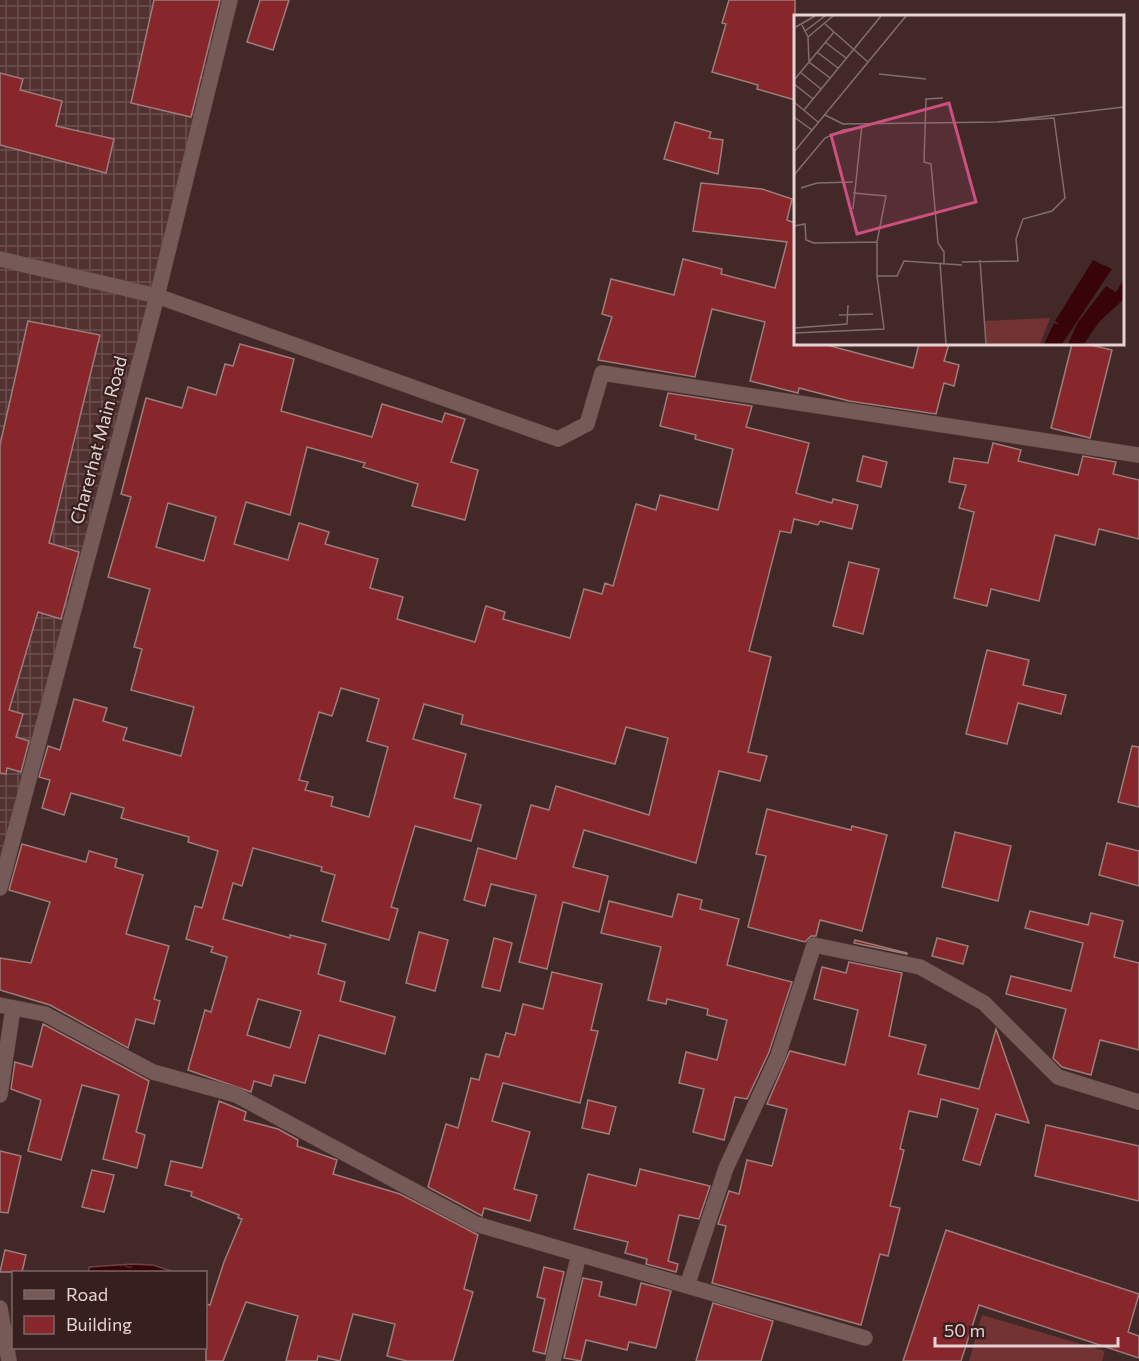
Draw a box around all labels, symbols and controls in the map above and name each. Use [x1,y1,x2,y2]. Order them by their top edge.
inset map [794,15,1124,345]
street label: Charerhat Main Road [65,354,131,526]
legend [12,1271,207,1349]
text: Road [66,1283,108,1305]
scale bar [935,1310,1118,1348]
text: Building [66,1313,132,1335]
text: 50 m [944,1319,985,1341]

